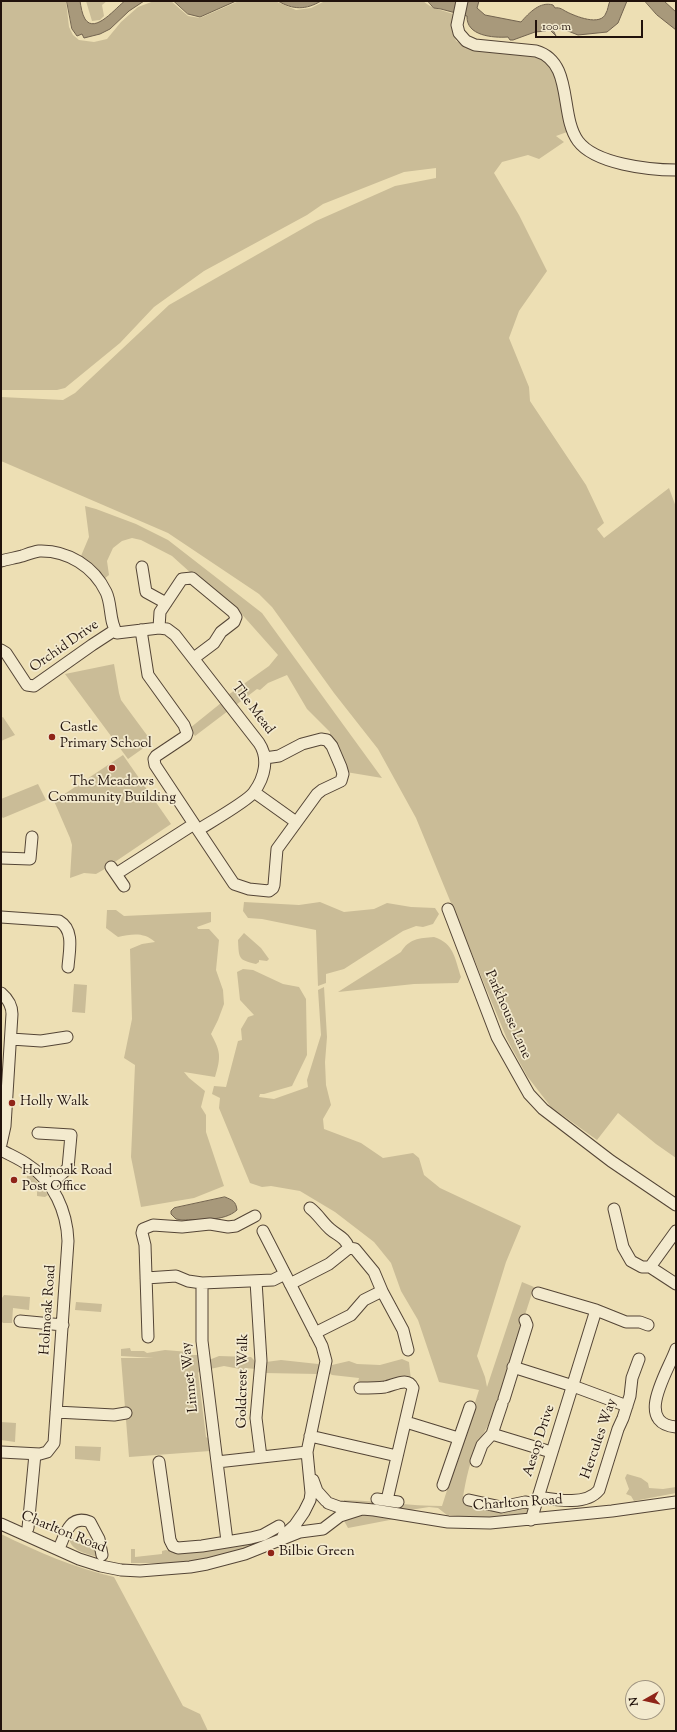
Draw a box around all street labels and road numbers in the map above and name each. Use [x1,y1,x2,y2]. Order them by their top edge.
street label: Orchid Drive [27,617,103,677]
street label: The Mead [227,680,277,738]
street label: Parkhouse Lane [480,968,534,1062]
street label: Holmoak Road [37,1264,61,1356]
street label: Goldcrest Walk [235,1333,253,1429]
street label: Linnet Way [179,1341,203,1413]
street label: Hercules Way [578,1397,622,1481]
street label: Aesop Drive [520,1403,560,1479]
street label: Charlton Road [473,1492,563,1516]
street label: Charlton Road [18,1508,108,1558]

